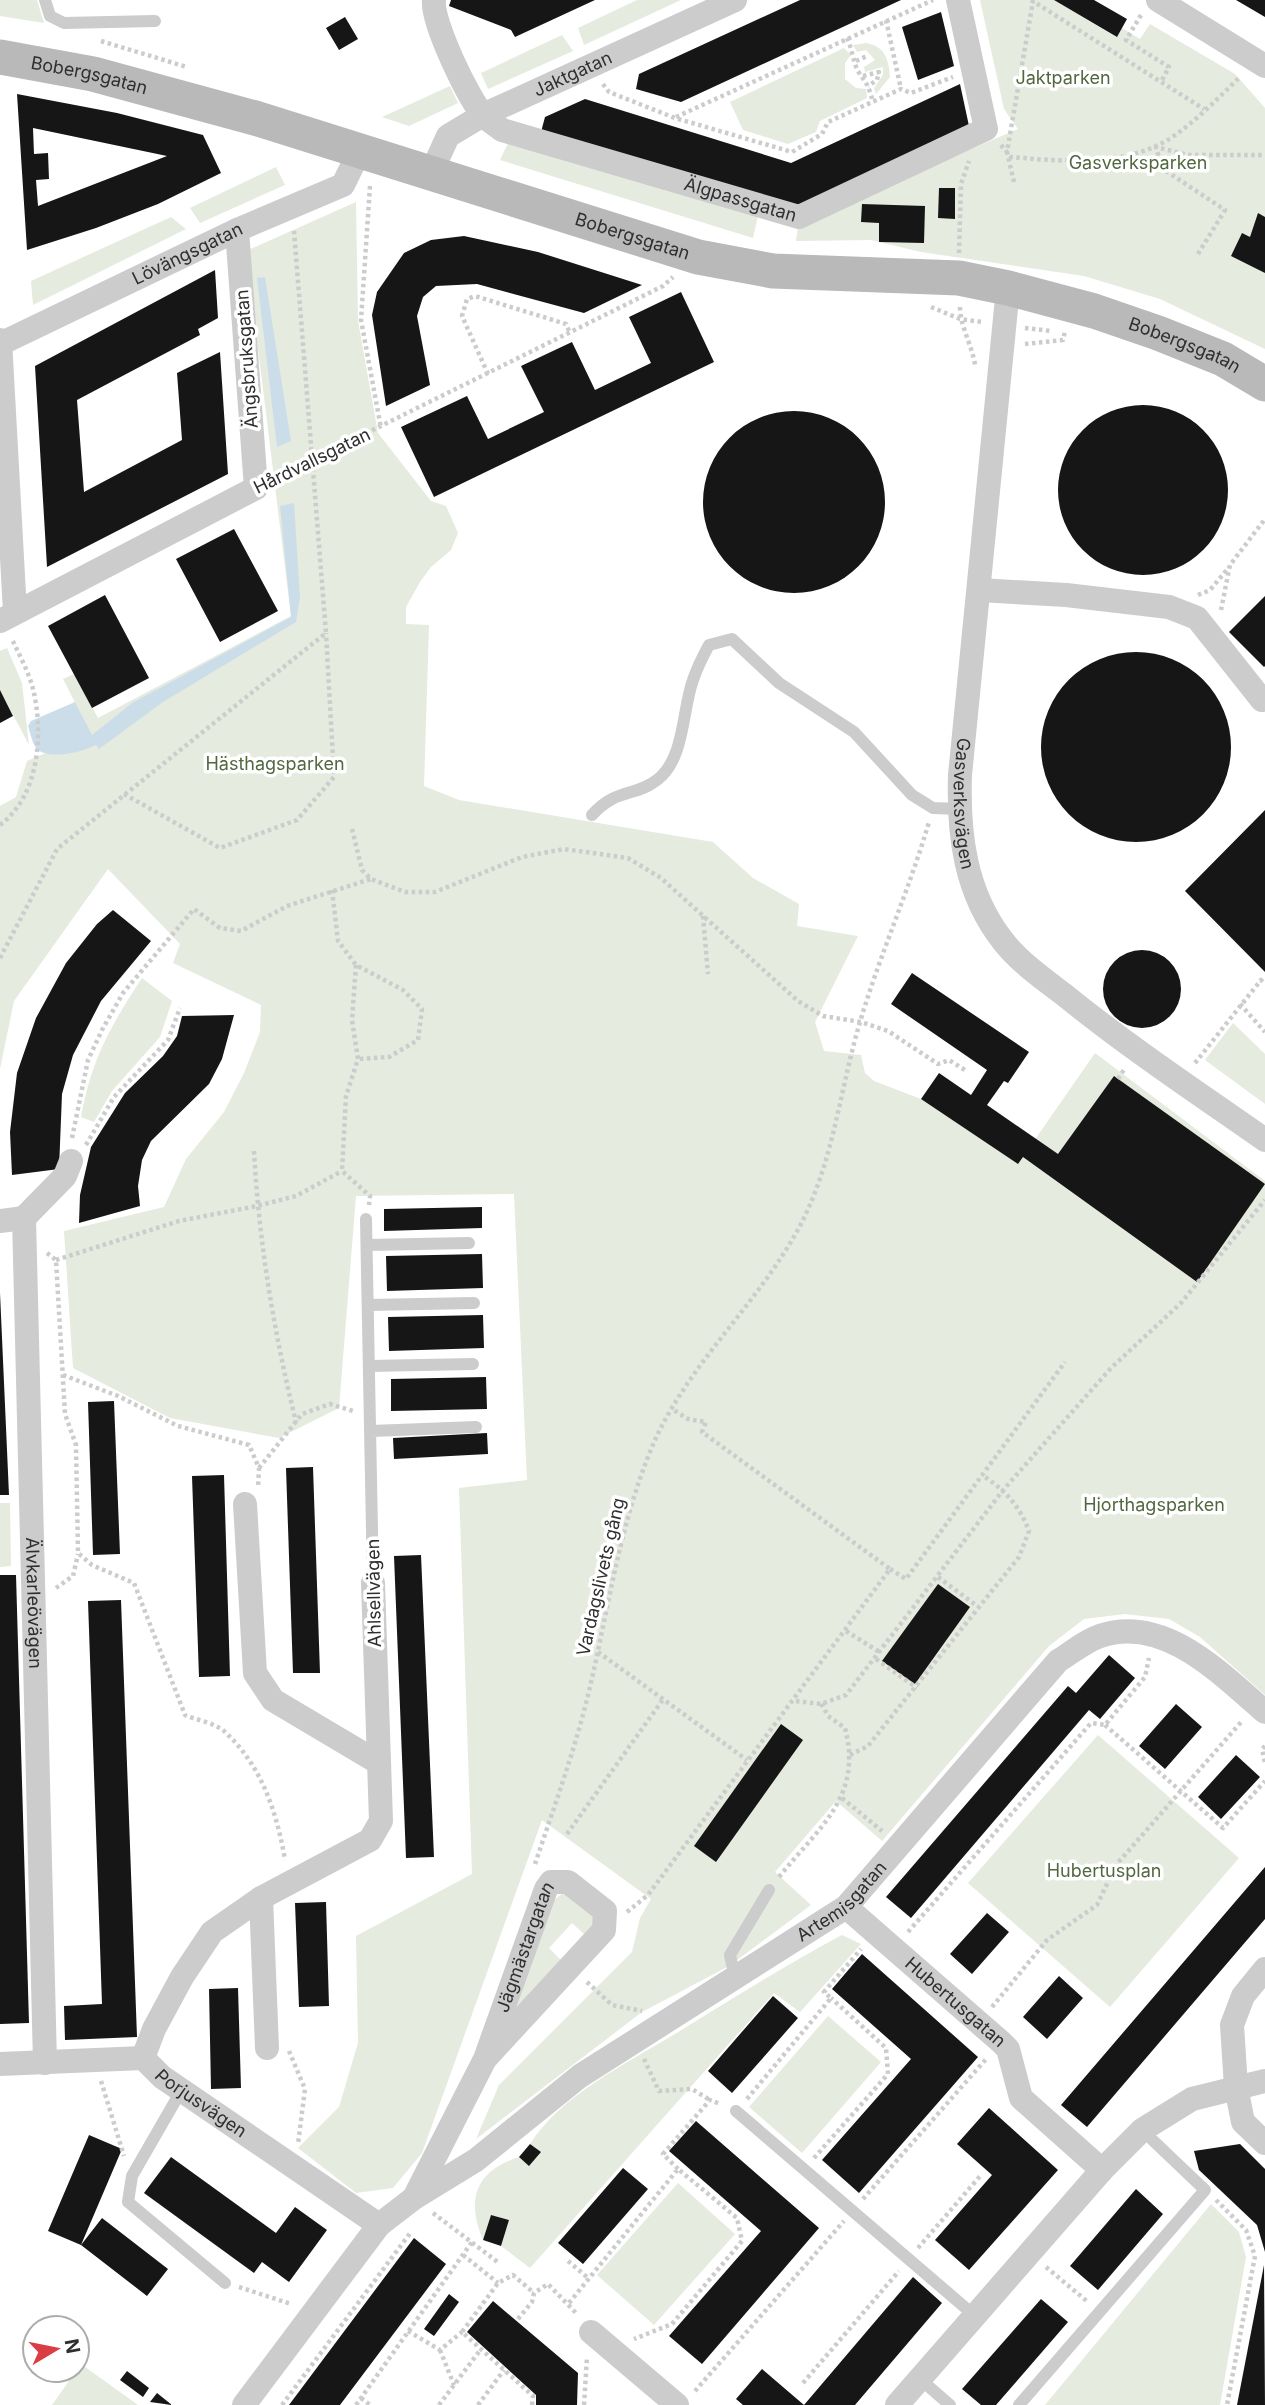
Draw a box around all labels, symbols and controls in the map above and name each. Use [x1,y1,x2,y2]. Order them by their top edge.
street label: Jaktgatan [530,47,615,101]
street label: Bobergsgatan [29,52,150,98]
park label: Jaktparken [1015,67,1111,88]
park label: Gasverksparken [1069,152,1207,173]
street label: Älgpassgatan [682,172,799,226]
street label: Bobergsgatan [573,208,693,264]
street label: Lövängsgatan [129,218,246,289]
street label: Ängsbruksgatan [230,289,262,429]
street label: Bobergsgatan [1126,313,1245,377]
street label: Hårdvallsgatan [250,423,374,498]
street label: Gasverksvägen [950,737,979,871]
park label: Hästhagsparken [205,753,345,774]
park label: Hjorthagsparken [1083,1494,1225,1515]
street label: Vardagslivets gång [572,1496,629,1658]
street label: Älvkarleövägen [22,1537,46,1669]
street label: Ahlsellvägen [362,1539,385,1647]
street label: Artemisgatan [793,1857,891,1946]
park label: Hubertusplan [1047,1860,1161,1881]
street label: Jägmästargatan [492,1877,558,2015]
street label: Hubertusgatan [901,1952,1010,2051]
street label: Porjusvägen [151,2065,251,2142]
north arrow [21,2314,91,2384]
text: N [60,2337,85,2355]

